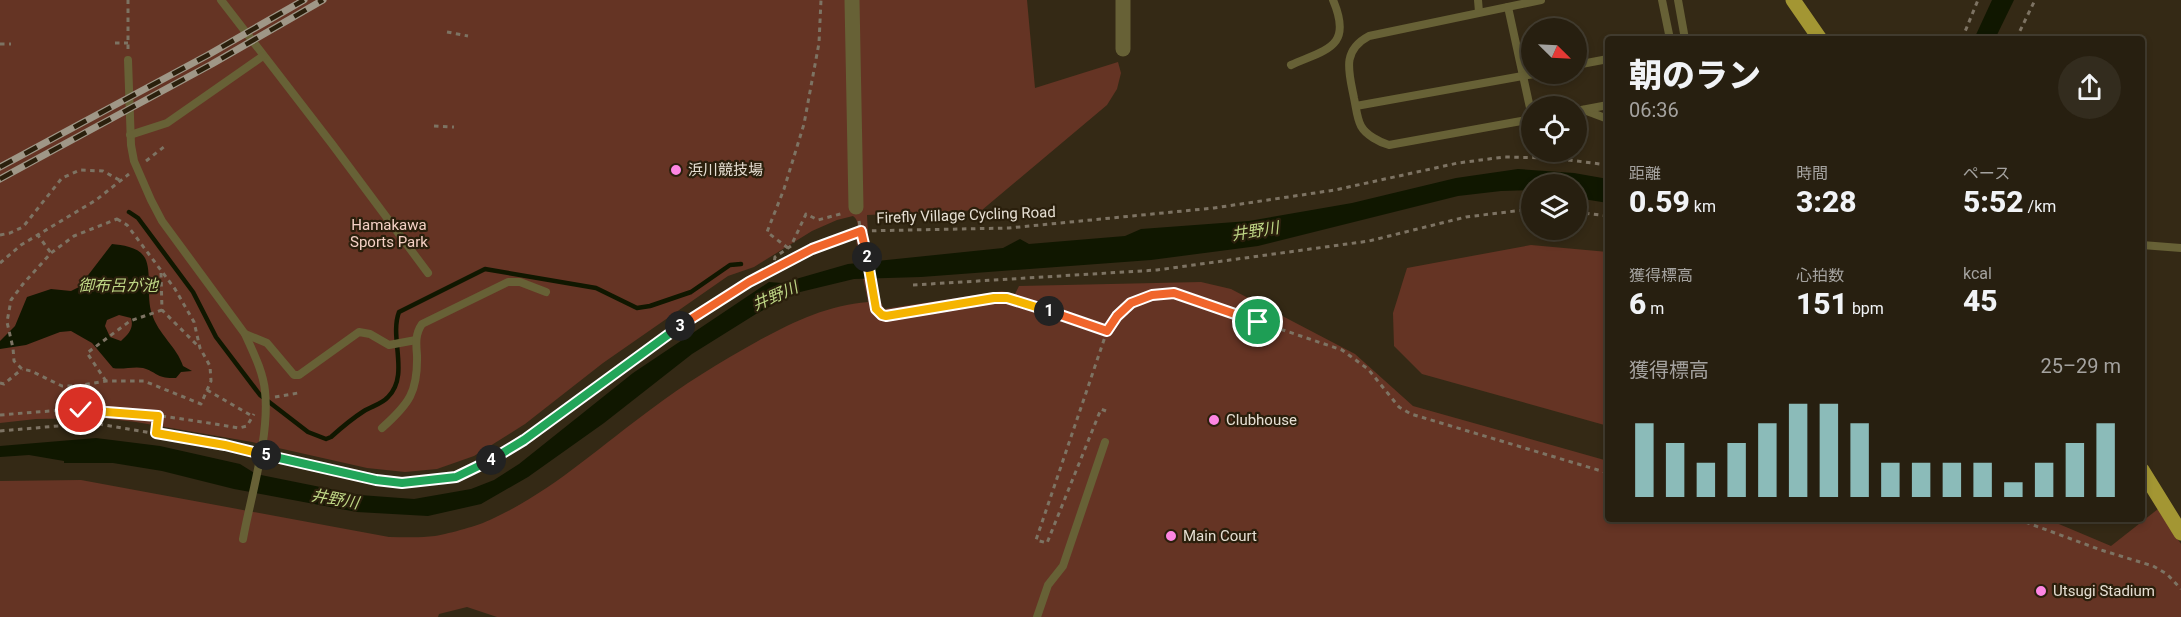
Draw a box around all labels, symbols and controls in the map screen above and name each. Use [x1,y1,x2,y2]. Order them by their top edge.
north arrow [1521,18,1587,84]
map controls [1521,18,1587,240]
text: 朝のラン [1629,56,1761,95]
button: share [2058,56,2121,119]
button: locate [1521,96,1587,162]
text: 06:36 [1629,98,1679,122]
place label: 浜川競技場 [688,161,763,179]
marker: 浜川競技場 [669,163,683,177]
text: 距離 [1629,164,1661,183]
text: 時間 [1796,164,1828,183]
text: ペース [1963,164,2010,183]
button: layers [1521,174,1587,240]
text: 0.59 [1629,184,1690,219]
text: 3:28 [1796,184,1857,219]
text: 5:52 [1963,184,2024,219]
text: km [1690,197,1716,216]
text: /km [2024,197,2056,216]
street label: Firefly Village Cycling Road [876,203,1056,227]
park label: Hamakawa Sports Park [350,216,428,251]
water label: 井野川 [1230,218,1282,244]
pin: 2 [852,242,882,272]
text: 2 [862,247,872,266]
text: kcal [1963,264,1992,283]
text: 獲得標高 [1629,266,1693,285]
text: 心拍数 [1796,266,1844,285]
water label: 御布呂が池 [78,276,160,295]
water label: 井野川 [749,277,803,314]
text: 45 [1963,283,1998,318]
text: 6 [1629,286,1646,321]
text: 151 [1796,286,1848,321]
pin: 1 [1034,296,1064,326]
pin [1232,296,1283,347]
text: m [1646,299,1664,318]
text: bpm [1848,299,1884,318]
text: 1 [1044,301,1054,320]
icon: arrive [1241,305,1274,338]
pin: 3 [665,311,695,341]
text: 3 [675,316,685,335]
text: 25–29 m [2040,354,2121,378]
text: 獲得標高 [1629,358,1709,382]
pin [55,384,106,435]
icon: check [64,393,97,426]
place label: Clubhouse [1226,411,1297,429]
marker: Clubhouse [1207,413,1221,427]
pin: 5 [251,440,281,470]
text: 5 [261,445,271,464]
pin: 4 [476,445,506,475]
text: 4 [486,450,496,469]
water label: 井野川 [310,485,362,513]
place label: Main Court [1183,527,1257,545]
marker: Main Court [1164,529,1178,543]
place label: Utsugi Stadium [2053,582,2155,600]
marker: Utsugi Stadium [2034,584,2048,598]

